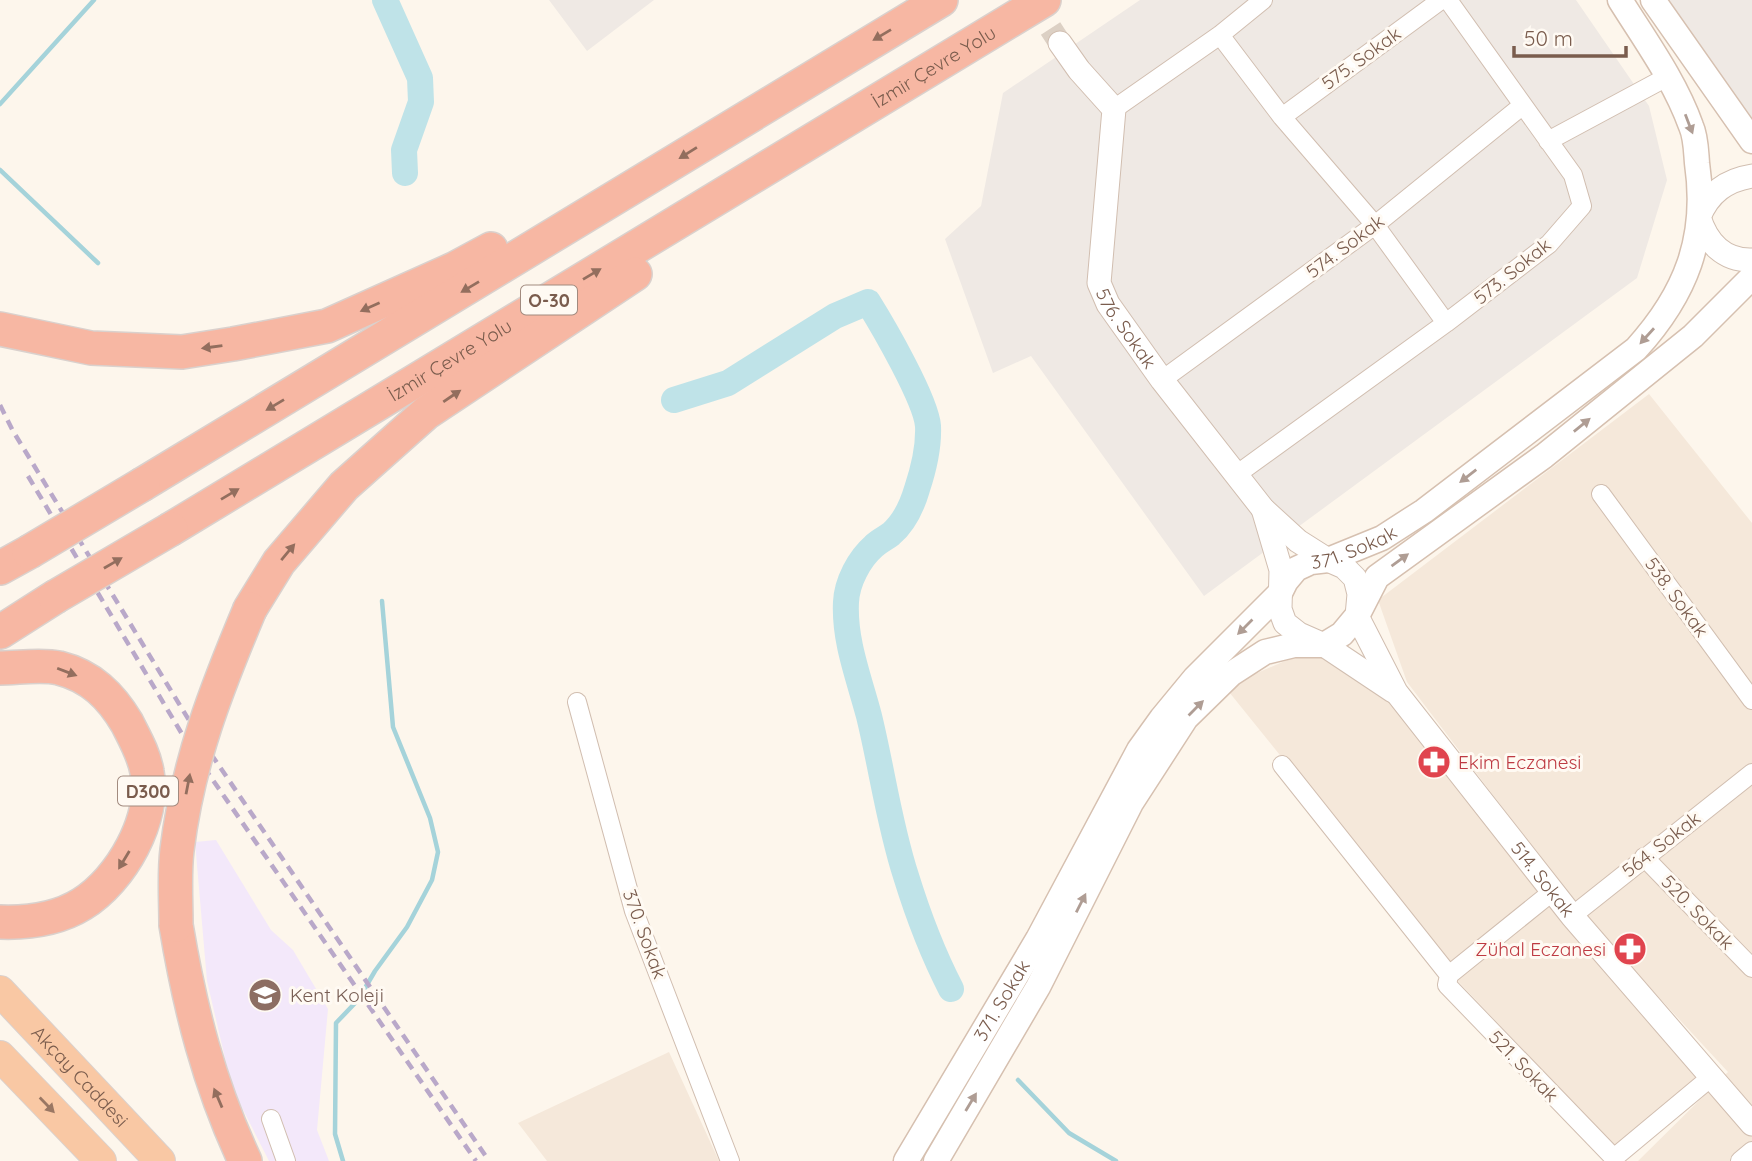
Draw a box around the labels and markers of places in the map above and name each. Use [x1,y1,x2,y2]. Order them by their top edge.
pharmacy icon: Ekim Eczanesi [1415,743,1453,781]
place label: Ekim Eczanesi [1458,750,1581,774]
pharmacy icon: Zühal Eczanesi [1611,930,1649,968]
place label: Zühal Eczanesi [1475,937,1606,961]
school or university icon: Kent Koleji [246,976,284,1014]
place label: Kent Koleji [290,983,384,1007]

